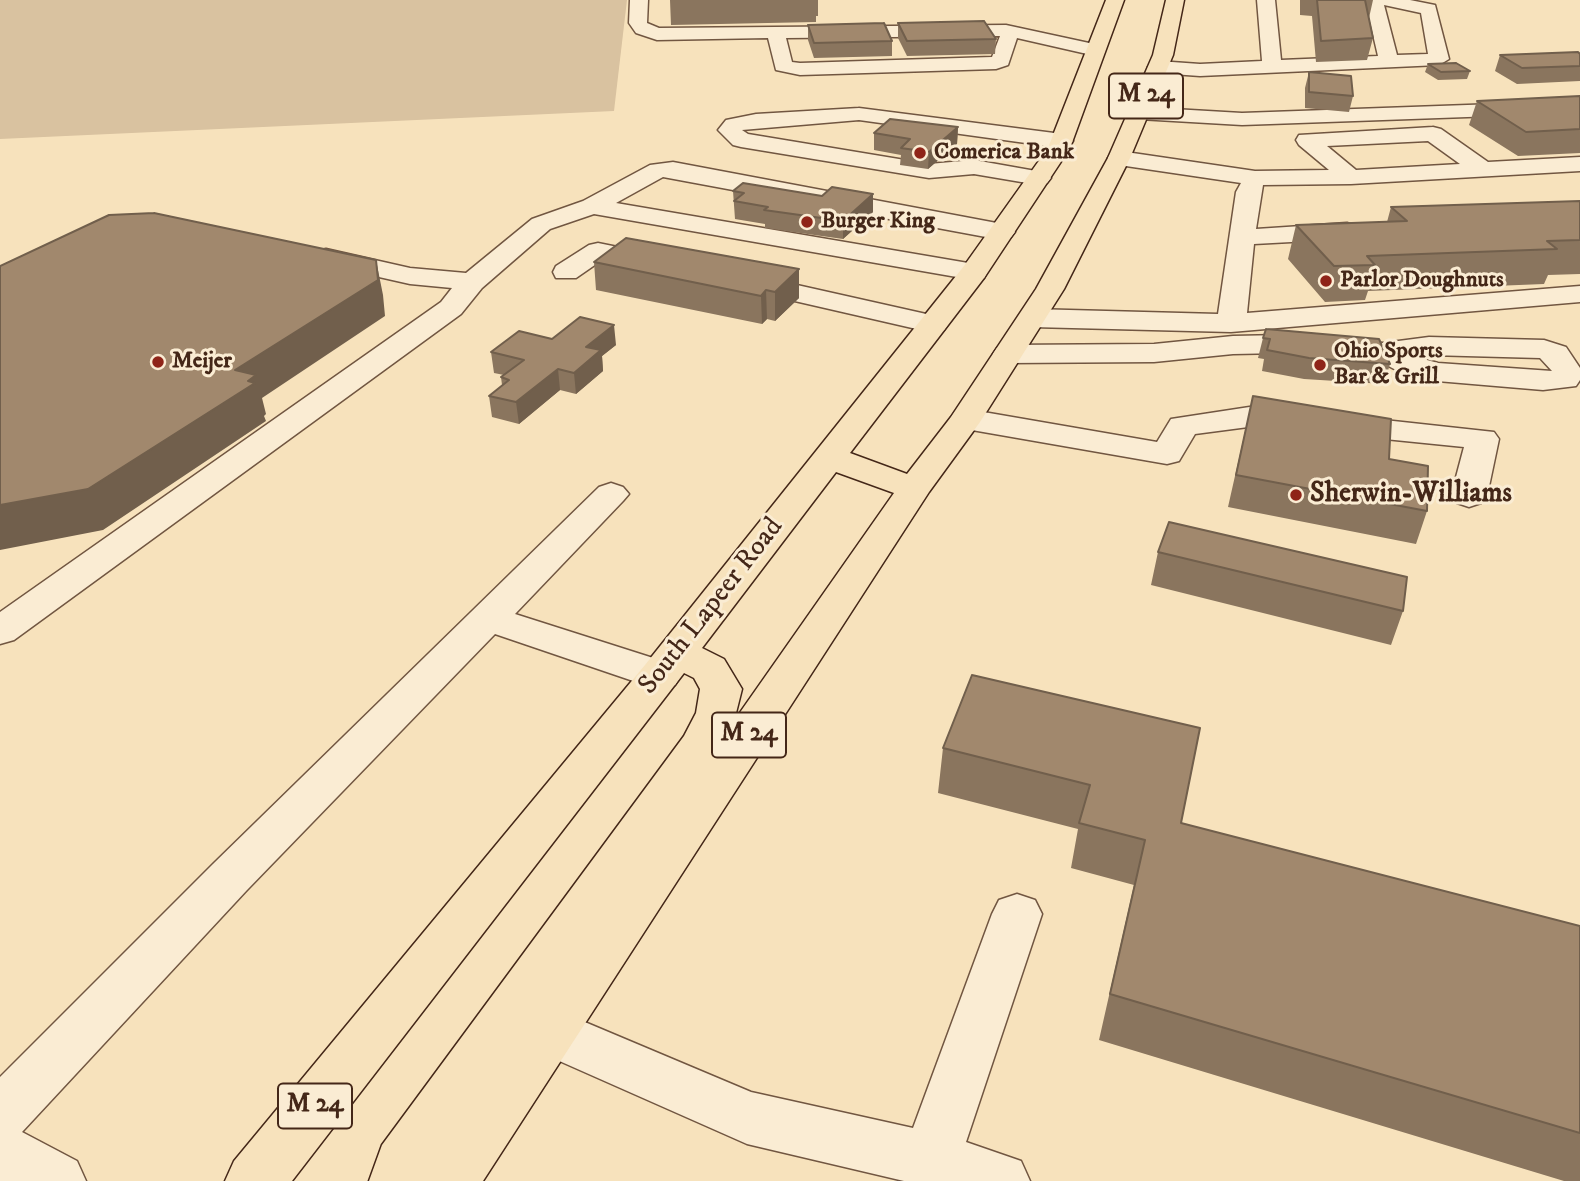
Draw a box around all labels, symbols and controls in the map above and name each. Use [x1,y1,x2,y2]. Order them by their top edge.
road number: M 24 [1109,74,1183,118]
place label: Comerica Bank [934,139,1074,167]
marker: Comerica Bank [912,145,928,161]
place label: Burger King [821,208,935,236]
marker: Burger King [799,214,815,230]
place label: Parlor Doughnuts [1340,267,1504,295]
marker: Parlor Doughnuts [1318,273,1334,289]
place label: Ohio Sports Bar & Grill [1334,338,1443,392]
place label: Meijer [172,348,232,376]
marker: Meijer [150,354,166,370]
marker: Ohio Sports Bar & Grill [1312,357,1328,373]
place label: Sherwin-Williams [1310,478,1512,512]
marker: Sherwin-Williams [1288,487,1304,503]
street label: South Lapeer Road [633,512,791,702]
road number: M 24 [712,712,786,758]
road number: M 24 [278,1084,352,1128]

